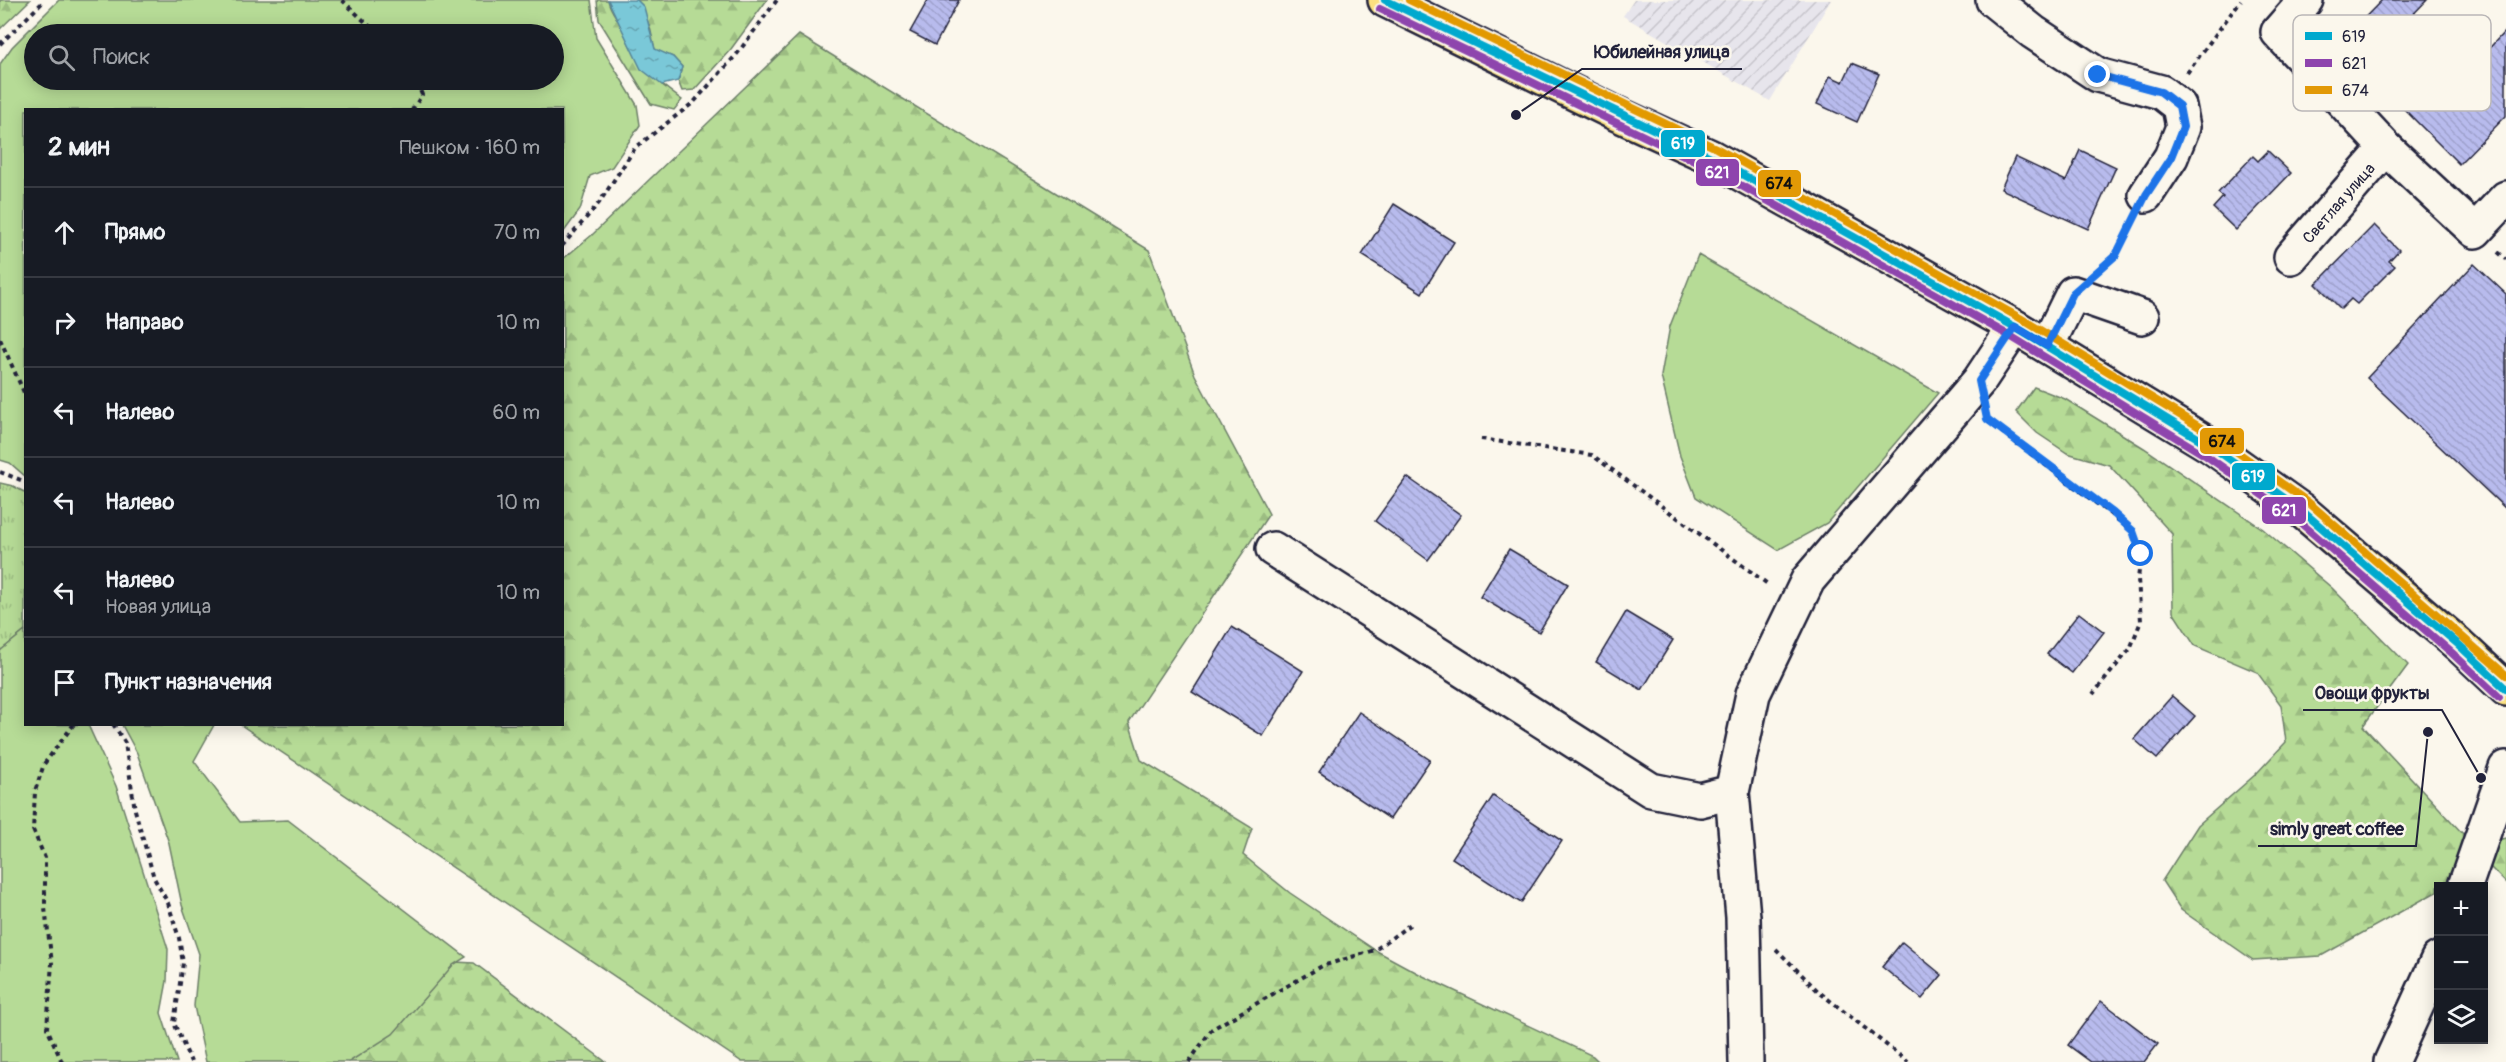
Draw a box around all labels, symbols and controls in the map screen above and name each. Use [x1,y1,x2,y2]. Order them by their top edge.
legend [2293,15,2491,111]
search box [24,24,564,90]
text: 619 [2342,27,2366,47]
callout: Юбилейная улица [1582,33,1742,69]
icon: search [45,41,78,74]
text: Юбилейная улица [1593,41,1730,64]
text: Поиск [93,43,150,71]
text: 621 [2342,54,2367,74]
route end [2084,61,2110,87]
text: 674 [2342,81,2369,101]
line badge: 619 [1660,129,1706,158]
text: 2 мин [48,131,110,163]
text: 619 [1671,134,1695,154]
text: Пешком · 160 m [399,135,540,160]
line badge: 621 [1695,158,1740,187]
street label: Светлая улица [2299,159,2380,248]
text: 621 [1705,163,1729,183]
line badge: 674 [1757,169,1802,198]
text: 674 [1766,174,1793,194]
icon: ahead [48,216,81,249]
text: Прямо [105,218,165,246]
text: 70 m [494,220,540,245]
icon: right [48,306,81,339]
text: Направо [105,308,184,336]
text: 10 m [496,310,540,335]
icon: left [48,396,81,429]
text: Налево [105,398,174,426]
text: 60 m [493,400,540,425]
line badge: 674 [2199,427,2245,455]
text: 674 [2209,432,2236,452]
line badge: 619 [2231,462,2276,491]
text: 619 [2241,467,2265,487]
icon: left [48,486,81,519]
text: Налево [105,488,174,516]
text: 10 m [496,490,540,515]
line badge: 621 [2261,496,2307,525]
text: 621 [2272,501,2296,521]
route start [2127,540,2153,566]
text: Налево [105,566,174,594]
icon: left [48,576,81,609]
text: 10 m [496,580,540,605]
text: Новая улица [105,594,211,619]
icon: arrive [48,666,81,699]
text: Пункт назначения [105,668,272,696]
callout: Овощи фрукты [2303,674,2442,710]
text: Овощи фрукты [2314,682,2430,705]
callout: simly great coffee [2258,810,2416,846]
text: simly great coffee [2270,818,2405,841]
map controls [2434,882,2488,1044]
button: + [2434,882,2488,936]
button: − [2434,936,2488,990]
button: layers [2434,990,2488,1044]

